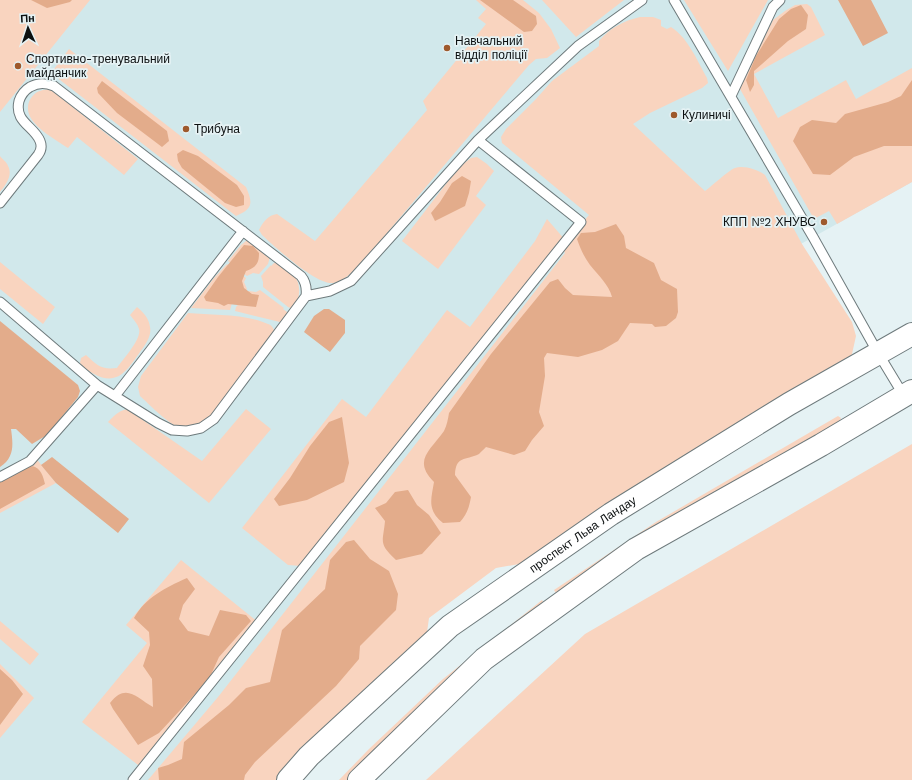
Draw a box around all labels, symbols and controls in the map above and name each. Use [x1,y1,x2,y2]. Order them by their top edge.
north arrow [8,8,48,48]
text: Пн [20,12,35,25]
place label: Навчальний відділ поліції [455,34,528,62]
marker: Навчальний відділ поліції [442,43,452,53]
place label: Спортивно-тренувальний майданчик [26,52,170,80]
marker: Спортивно-тренувальний майданчик [13,61,23,71]
place label: Кулиничі [682,108,731,122]
marker: Кулиничі [669,110,679,120]
place label: Трибуна [194,122,240,136]
marker: Трибуна [181,124,191,134]
place label: КПП №2 ХНУВС [723,215,816,229]
marker: КПП №2 ХНУВС [819,217,829,227]
street label: проспект Льва Ландау [527,493,639,576]

